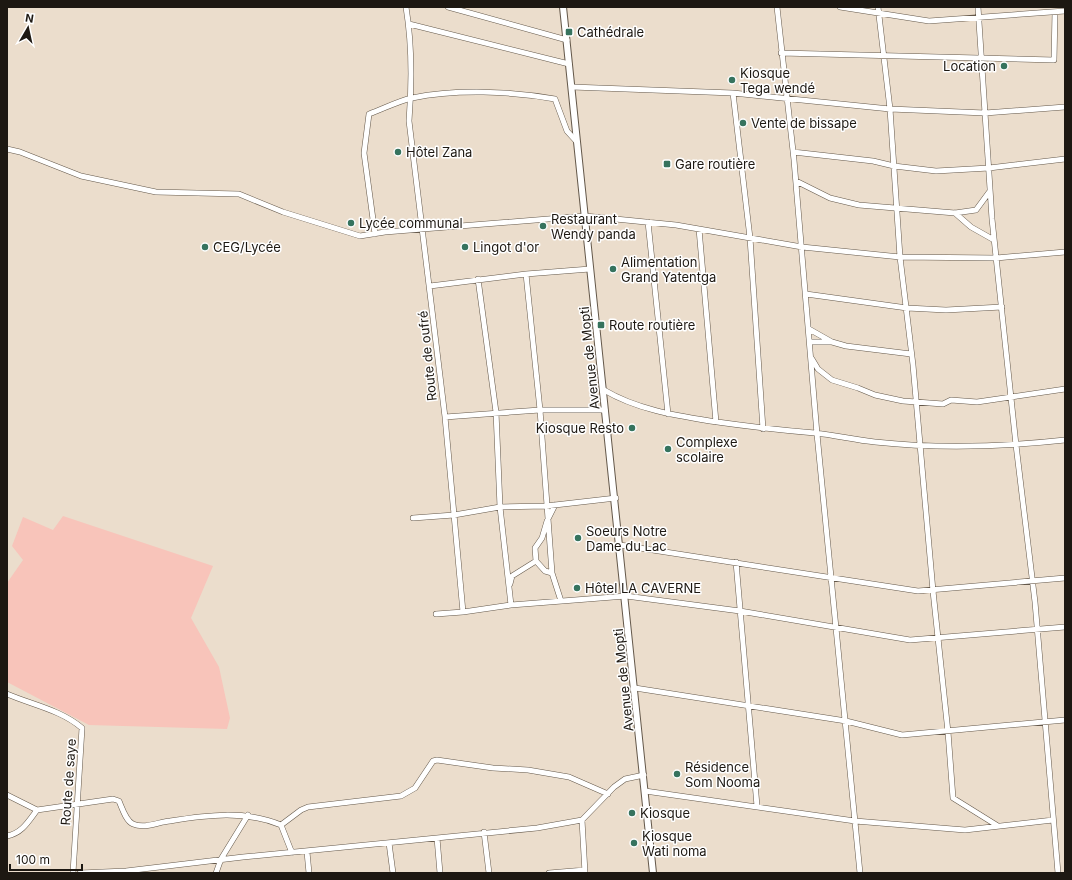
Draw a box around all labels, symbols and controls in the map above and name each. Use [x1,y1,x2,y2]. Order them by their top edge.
north arrow [8,8,48,48]
text: N [24,11,35,26]
place label: Cathédrale [577,24,644,40]
marker: Cathédrale [564,27,574,37]
place label: Location [943,58,996,74]
marker: Location [999,61,1009,71]
place label: Kiosque Tega wendé [740,65,815,96]
marker: Kiosque Tega wendé [727,75,737,85]
place label: Vente de bissape [751,115,857,131]
marker: Vente de bissape [738,118,748,128]
place label: Hôtel Zana [406,144,472,160]
marker: Hôtel Zana [393,147,403,157]
place label: Gare routière [675,156,755,172]
marker: Gare routière [662,159,672,169]
place label: Restaurant Wendy panda [551,211,636,242]
place label: Lycée communal [359,215,463,231]
marker: Lycée communal [346,218,356,228]
marker: Restaurant Wendy panda [538,221,548,231]
place label: CEG/Lycée [213,239,281,255]
place label: Lingot d'or [473,239,539,255]
marker: CEG/Lycée [200,242,210,252]
marker: Lingot d'or [460,242,470,252]
place label: Alimentation Grand Yatentga [621,254,716,285]
marker: Alimentation Grand Yatentga [608,264,618,274]
street label: Avenue de Mopti [576,306,602,410]
street label: Route de oufré [414,310,440,402]
place label: Route routière [609,317,695,333]
marker: Route routière [596,320,606,330]
place label: Kiosque Resto [536,420,624,436]
marker: Kiosque Resto [627,423,637,433]
place label: Complexe scolaire [676,434,737,465]
marker: Complexe scolaire [663,444,673,454]
place label: Soeurs Notre Dame du Lac [586,523,667,554]
marker: Soeurs Notre Dame du Lac [573,533,583,543]
place label: Hôtel LA CAVERNE [585,580,701,596]
marker: Hôtel LA CAVERNE [572,583,582,593]
street label: Avenue de Mopti [610,628,636,732]
street label: Route de saye [57,738,79,826]
place label: Résidence Som Nooma [685,759,760,790]
marker: Résidence Som Nooma [672,769,682,779]
place label: Kiosque [640,805,690,821]
marker: Kiosque [627,808,637,818]
place label: Kiosque Wati noma [642,828,707,859]
marker: Kiosque Wati noma [629,838,639,848]
scale bar [10,846,82,872]
text: 100 m [16,852,50,867]

